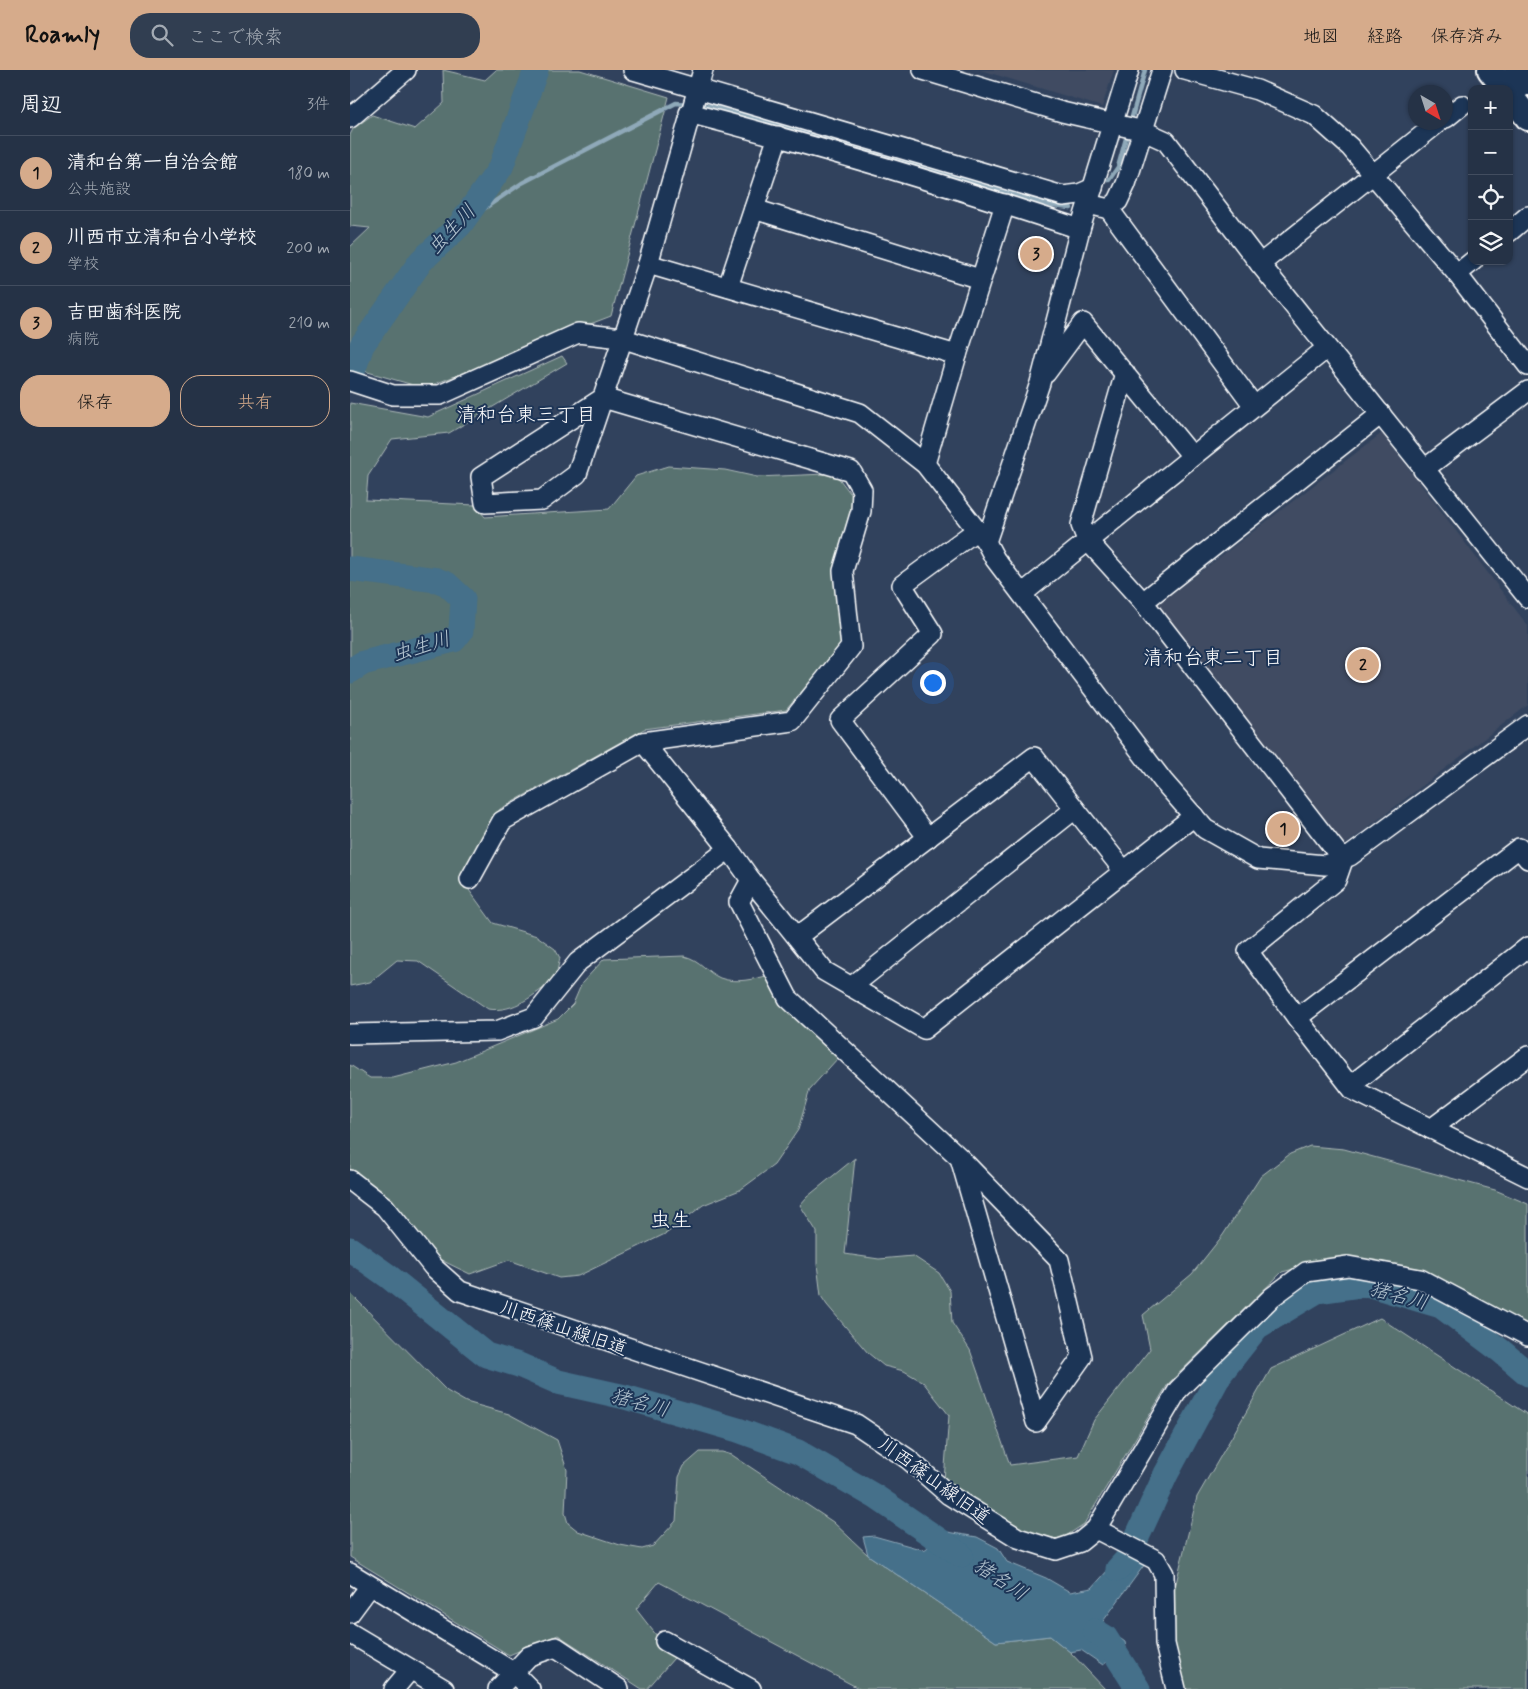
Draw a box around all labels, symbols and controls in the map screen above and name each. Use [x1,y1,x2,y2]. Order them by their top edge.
search box [130,13,480,58]
text: Roamly [25,20,100,51]
icon: search [148,21,176,49]
text: ここで検索 [188,25,283,50]
text: 地図 [1303,25,1339,49]
text: 経路 [1367,25,1403,49]
text: 保存済み [1431,25,1503,49]
north arrow [1408,85,1453,130]
map controls [1468,85,1513,265]
button: + [1468,85,1513,130]
text: 周辺 [20,91,62,119]
text: 3件 [307,94,330,115]
button: − [1468,130,1513,175]
text: 清和台第一自治会館 [67,150,238,175]
text: 1 [32,163,40,184]
text: 180 m [287,163,330,184]
button: locate [1468,175,1513,220]
text: 公共施設 [67,179,131,200]
water label: 虫生川 [422,199,482,261]
button: layers [1468,220,1513,265]
text: 川西市立清和台小学校 [67,225,257,250]
pin: 3 [1020,235,1052,273]
text: 2 [32,238,40,259]
text: 200 m [286,238,330,259]
text: 学校 [67,254,99,275]
text: 吉田歯科医院 [67,300,181,325]
text: 3 [32,313,40,334]
text: 210 m [289,313,330,334]
text: 病院 [67,329,99,350]
button: 保存 [20,375,170,427]
button: 共有 [180,375,330,427]
district label: 清和台東三丁目 [456,402,596,429]
water label: 虫生川 [389,626,454,669]
district label: 清和台東二丁目 [1143,645,1283,672]
pin: 2 [1347,646,1379,684]
your location [920,670,946,696]
pin: 1 [1267,810,1299,848]
district label: 虫生 [650,1207,692,1235]
water label: 猪名川 [1366,1276,1431,1317]
street label: 川西篠山線旧道 [497,1295,630,1362]
water label: 猪名川 [607,1383,672,1424]
street label: 川西篠山線旧道 [873,1432,995,1530]
water label: 猪名川 [968,1553,1033,1608]

